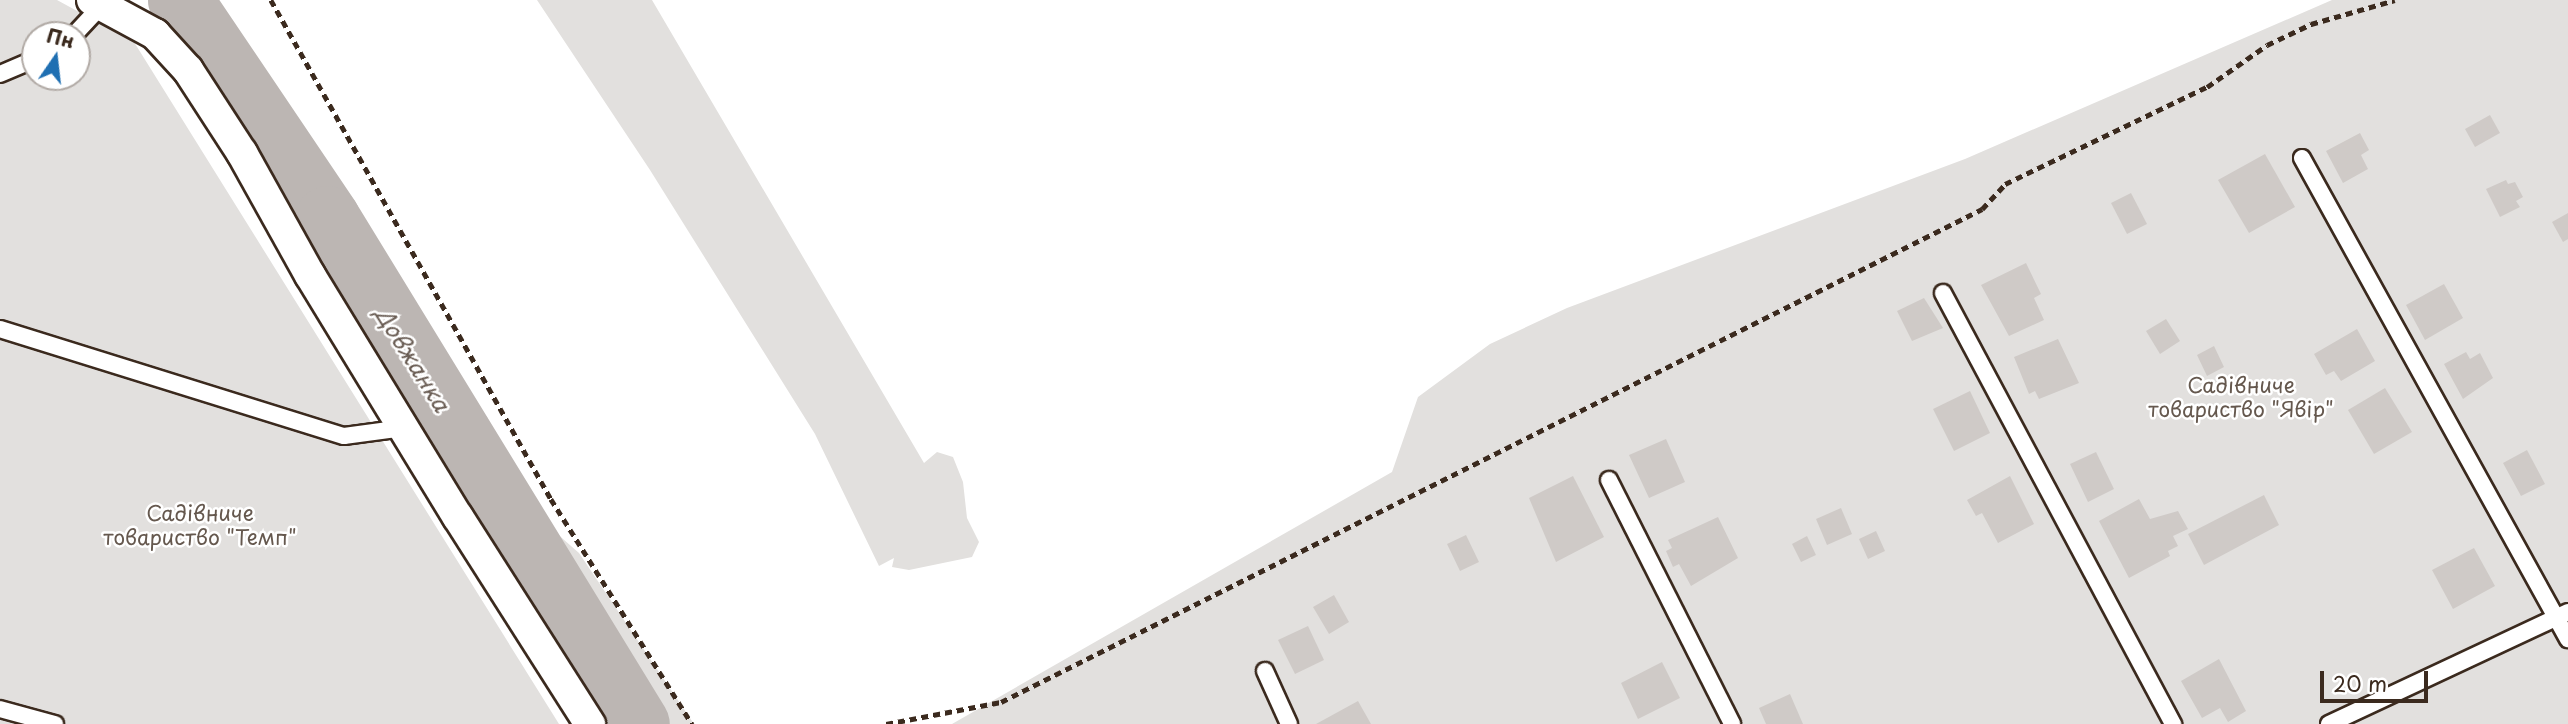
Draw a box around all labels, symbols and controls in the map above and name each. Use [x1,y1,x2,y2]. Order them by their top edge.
north arrow [21,21,91,91]
text: Пн [44,21,77,54]
water label: Довжанка [370,302,456,416]
park label: Садівниче товариство "Явір" [2148,371,2334,421]
park label: Садівниче товариство "Темп" [103,499,297,549]
scale bar [2323,658,2432,702]
text: 20 m [2333,667,2387,699]

